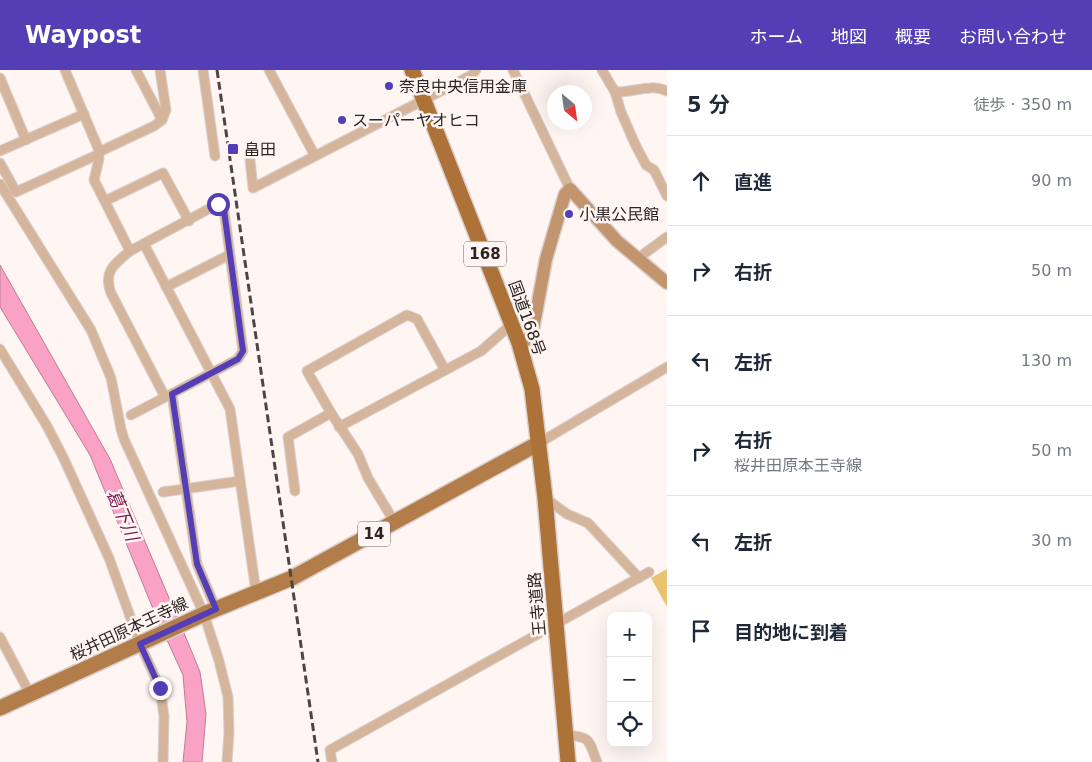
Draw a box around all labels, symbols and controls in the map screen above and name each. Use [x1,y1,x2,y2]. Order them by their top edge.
text: Waypost [25,21,141,49]
text: ホーム [750,26,803,47]
text: 地図 [831,26,867,47]
text: 概要 [895,26,931,47]
text: お問い合わせ [959,26,1067,47]
place label: 奈良中央信用金庫 [399,77,527,96]
marker: 奈良中央信用金庫 [383,80,395,92]
north arrow [547,85,592,130]
text: 5 分 [687,93,730,117]
text: 徒歩 · 350 m [974,95,1072,114]
place label: スーパーヤオヒコ [352,111,480,130]
marker: スーパーヤオヒコ [336,114,348,126]
place label: 畠田 [244,140,276,159]
marker: 畠田 [226,142,240,156]
icon: ahead [687,167,715,195]
text: 直進 [734,171,772,193]
text: 90 m [1031,171,1072,190]
route start [207,193,230,216]
place label: 小黒公民館 [579,205,659,224]
marker: 小黒公民館 [563,208,575,220]
road number: 168 [464,242,506,266]
icon: right [687,257,715,285]
text: 右折 [734,261,772,283]
text: 50 m [1031,261,1072,280]
street label: 国道168号 [505,278,549,358]
icon: left [687,347,715,375]
text: 左折 [734,351,772,373]
text: 130 m [1021,351,1072,370]
text: 右折 [734,429,772,451]
icon: right [687,437,715,465]
text: 50 m [1031,441,1072,460]
text: 桜井田原本王寺線 [734,456,862,475]
water label: 葛下川 [103,486,144,546]
road number: 14 [358,522,390,546]
icon: left [687,527,715,555]
text: 左折 [734,531,772,553]
text: 30 m [1031,531,1072,550]
street label: 王寺道路 [525,571,549,637]
street label: 桜井田原本王寺線 [67,593,191,665]
map controls [607,612,652,747]
button: + [607,612,652,657]
icon: arrive [687,617,715,645]
text: 目的地に到着 [734,621,848,643]
button: − [607,657,652,702]
route end [149,677,172,700]
button: locate [607,702,652,747]

